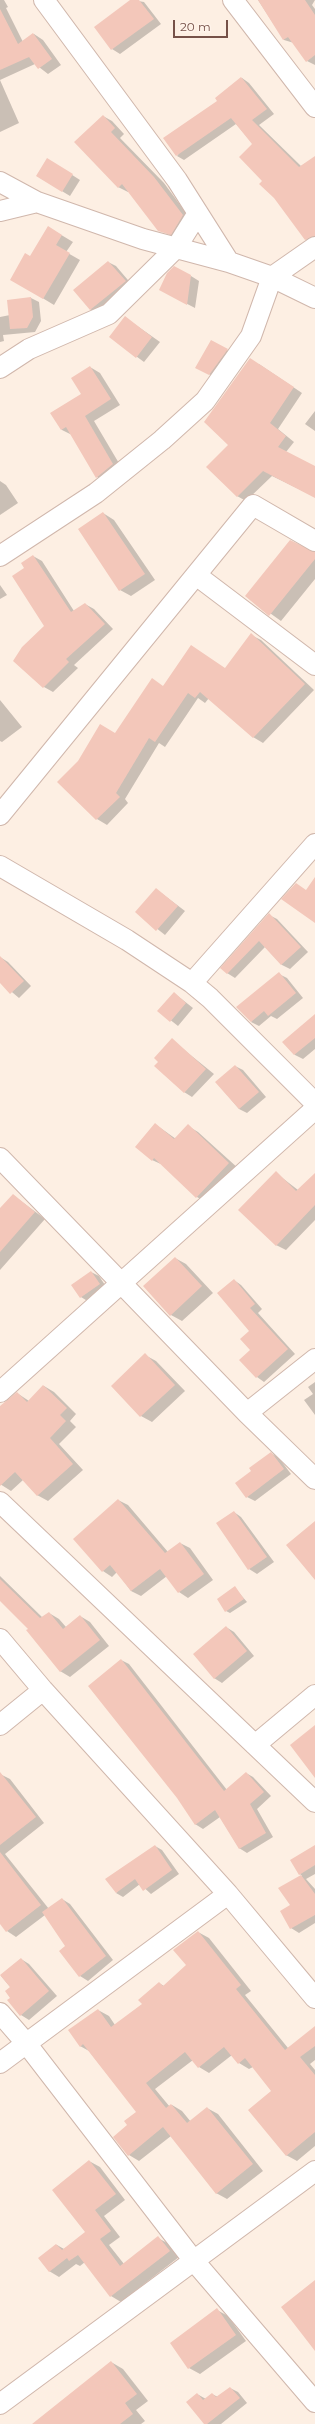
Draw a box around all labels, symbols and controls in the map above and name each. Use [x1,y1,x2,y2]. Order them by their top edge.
scale bar [175,12,230,38]
text: 20 m [180,19,211,34]

